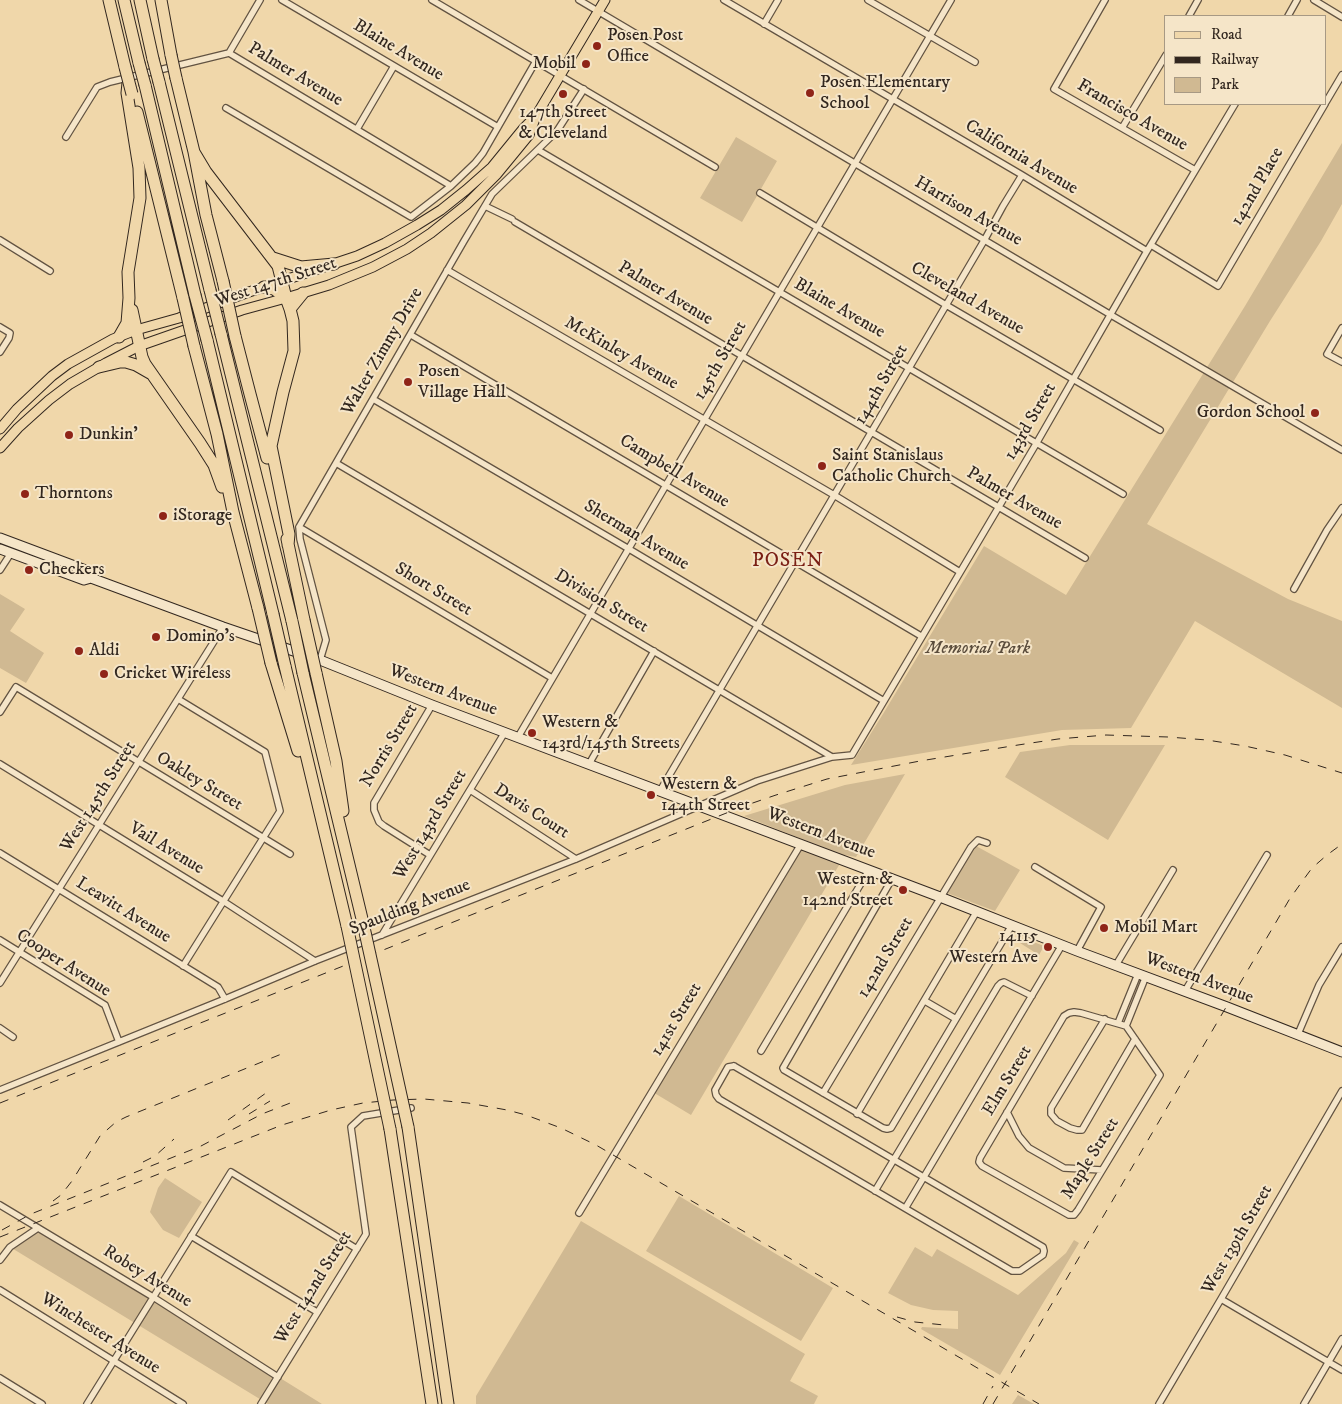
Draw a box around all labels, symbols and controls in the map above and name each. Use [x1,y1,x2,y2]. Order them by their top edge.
legend [1164,15,1327,105]
street label: Blaine Avenue [349,16,447,86]
place label: Posen Post Office [607,25,683,68]
text: Road [1211,25,1242,44]
street label: Palmer Avenue [244,38,346,112]
marker: Posen Post Office [591,40,603,52]
text: Railway [1211,50,1259,69]
place label: Mobil [533,53,576,75]
marker: Mobil [580,58,592,70]
place label: Posen Elementary School [820,72,950,115]
text: Park [1211,75,1239,94]
street label: Francisco Avenue [1073,76,1191,156]
marker: Posen Elementary School [804,87,816,99]
marker: 147th Street & Cleveland [557,88,569,100]
place label: 147th Street & Cleveland [518,102,608,144]
street label: California Avenue [961,116,1081,200]
street label: 142nd Place [1227,144,1289,230]
street label: Harrison Avenue [910,172,1026,252]
street label: West 147th Street [213,253,339,313]
street label: Palmer Avenue [614,257,716,331]
street label: Cleveland Avenue [907,258,1027,340]
street label: Blaine Avenue [790,274,888,344]
street label: Walter Zimny Drive [338,284,428,420]
street label: McKinley Avenue [560,313,682,395]
street label: 145th Street [690,318,752,404]
street label: 144th Street [850,341,914,429]
place label: Posen Village Hall [418,361,506,404]
marker: Posen Village Hall [402,376,414,388]
street label: 143rd Street [1000,379,1062,465]
place label: Gordon School [1197,402,1305,424]
marker: Gordon School [1309,407,1321,419]
place label: Dunkin' [79,424,138,446]
marker: Dunkin' [63,429,75,441]
street label: Campbell Avenue [615,431,733,513]
place label: Saint Stanislaus Catholic Church [832,445,951,488]
marker: Saint Stanislaus Catholic Church [816,460,828,472]
street label: Palmer Avenue [962,463,1066,535]
place label: Thorntons [35,483,113,505]
marker: Thorntons [19,488,31,500]
street label: Sherman Avenue [579,496,693,576]
place label: iStorage [173,505,232,527]
marker: iStorage [157,510,169,522]
district label: POSEN [751,550,825,574]
street label: Short Street [390,558,476,622]
place label: Checkers [39,559,104,581]
marker: Checkers [23,564,35,576]
street label: Division Street [550,565,652,639]
place label: Domino's [166,626,235,648]
marker: Domino's [150,631,162,643]
park label: Memorial Park [926,638,1030,660]
place label: Aldi [89,640,119,662]
marker: Aldi [73,645,85,657]
street label: Western Avenue [386,660,500,722]
place label: Cricket Wireless [114,663,231,685]
marker: Cricket Wireless [98,668,110,680]
street label: Norris Street [357,700,423,792]
place label: Western & 143rd/145th Streets [542,712,680,754]
marker: Western & 143rd/145th Streets [526,727,538,739]
street label: West 145th Street [56,738,142,856]
street label: Oakley Street [152,748,246,816]
street label: West 143rd Street [390,766,472,884]
place label: Western & 144th Street [661,774,750,816]
street label: Davis Court [489,780,573,844]
marker: Western & 144th Street [645,789,657,801]
street label: Western Avenue [764,803,878,865]
street label: Vail Avenue [125,818,207,880]
place label: Western & 142nd Street [802,869,893,912]
street label: Leavitt Avenue [72,873,174,949]
street label: Spaulding Avenue [346,875,474,941]
marker: Western & 142nd Street [897,884,909,896]
street label: 142nd Street [853,914,919,1002]
place label: Mobil Mart [1114,917,1198,939]
marker: Mobil Mart [1098,922,1110,934]
street label: Cooper Avenue [12,925,114,1003]
place label: 14115 Western Ave [949,926,1038,969]
marker: 14115 Western Ave [1042,941,1054,953]
street label: Western Avenue [1142,948,1256,1010]
street label: 141st Street [647,979,707,1061]
street label: Elm Street [979,1042,1037,1120]
street label: Maple Street [1057,1114,1125,1204]
street label: West 139th Street [1198,1181,1278,1299]
street label: West 142nd Street [271,1227,357,1349]
street label: Robey Avenue [99,1241,195,1313]
street label: Winchester Avenue [36,1289,164,1379]

